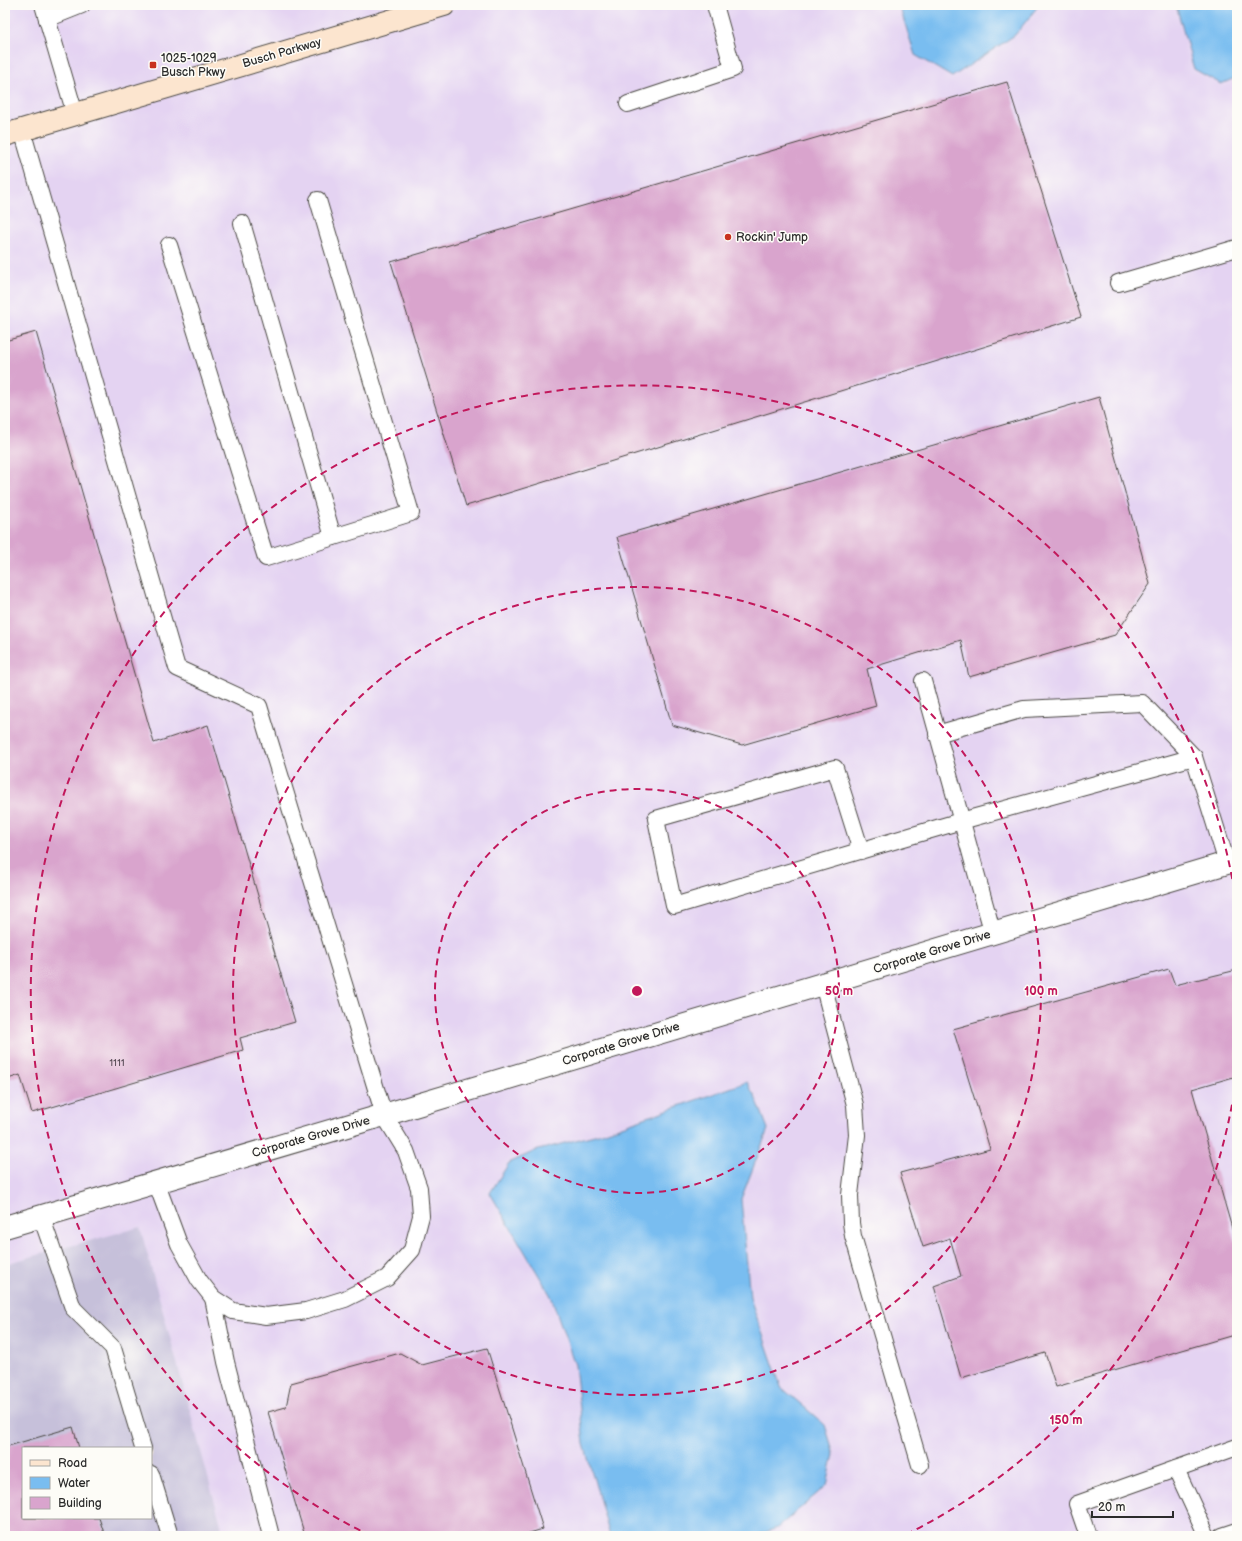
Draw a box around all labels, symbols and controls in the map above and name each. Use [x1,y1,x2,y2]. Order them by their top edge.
street label: Busch Parkway [241,34,324,71]
place label: 1025-1029 Busch Pkwy [161,51,226,80]
marker: 1025-1029 Busch Pkwy [148,60,158,70]
place label: Rockin' Jump [736,230,808,245]
marker: Rockin' Jump [723,232,733,242]
street label: Corporate Grove Drive [871,927,993,977]
centre of rings [630,984,644,998]
text: 50 m [825,984,853,999]
text: 100 m [1024,984,1058,999]
street label: Corporate Grove Drive [560,1019,682,1069]
house number: 1111 [109,1057,125,1069]
street label: Corporate Grove Drive [250,1113,372,1161]
text: 150 m [1050,1413,1082,1428]
legend [22,1447,152,1519]
text: Road [58,1456,87,1471]
text: Water [58,1476,90,1491]
scale bar [1092,1493,1173,1519]
text: Building [58,1496,102,1511]
text: 20 m [1098,1500,1125,1515]

